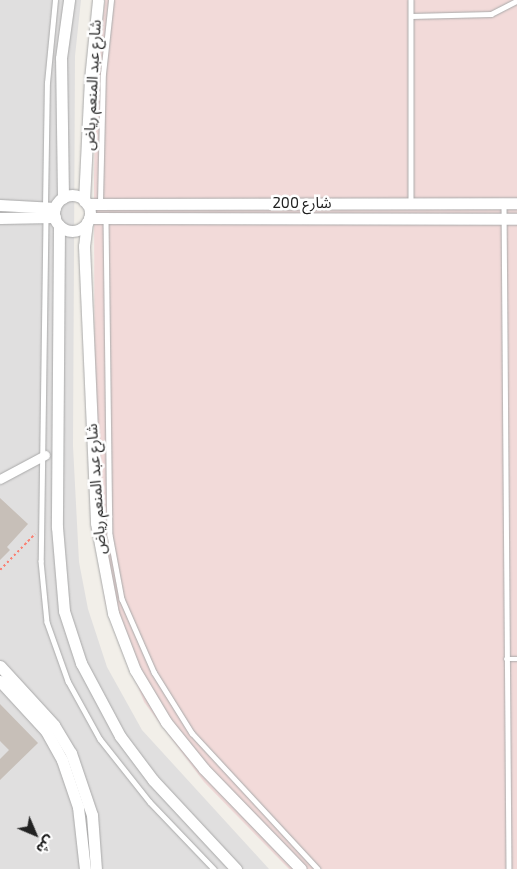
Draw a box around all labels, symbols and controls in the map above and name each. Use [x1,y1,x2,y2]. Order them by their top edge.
street label: شارع عبد المنعم رياض [80,19,104,151]
street label: شارع 200 [272,194,332,212]
street label: شارع عبد المنعم رياض [82,423,110,555]
north arrow [10,809,60,859]
text: ش [33,832,59,858]

